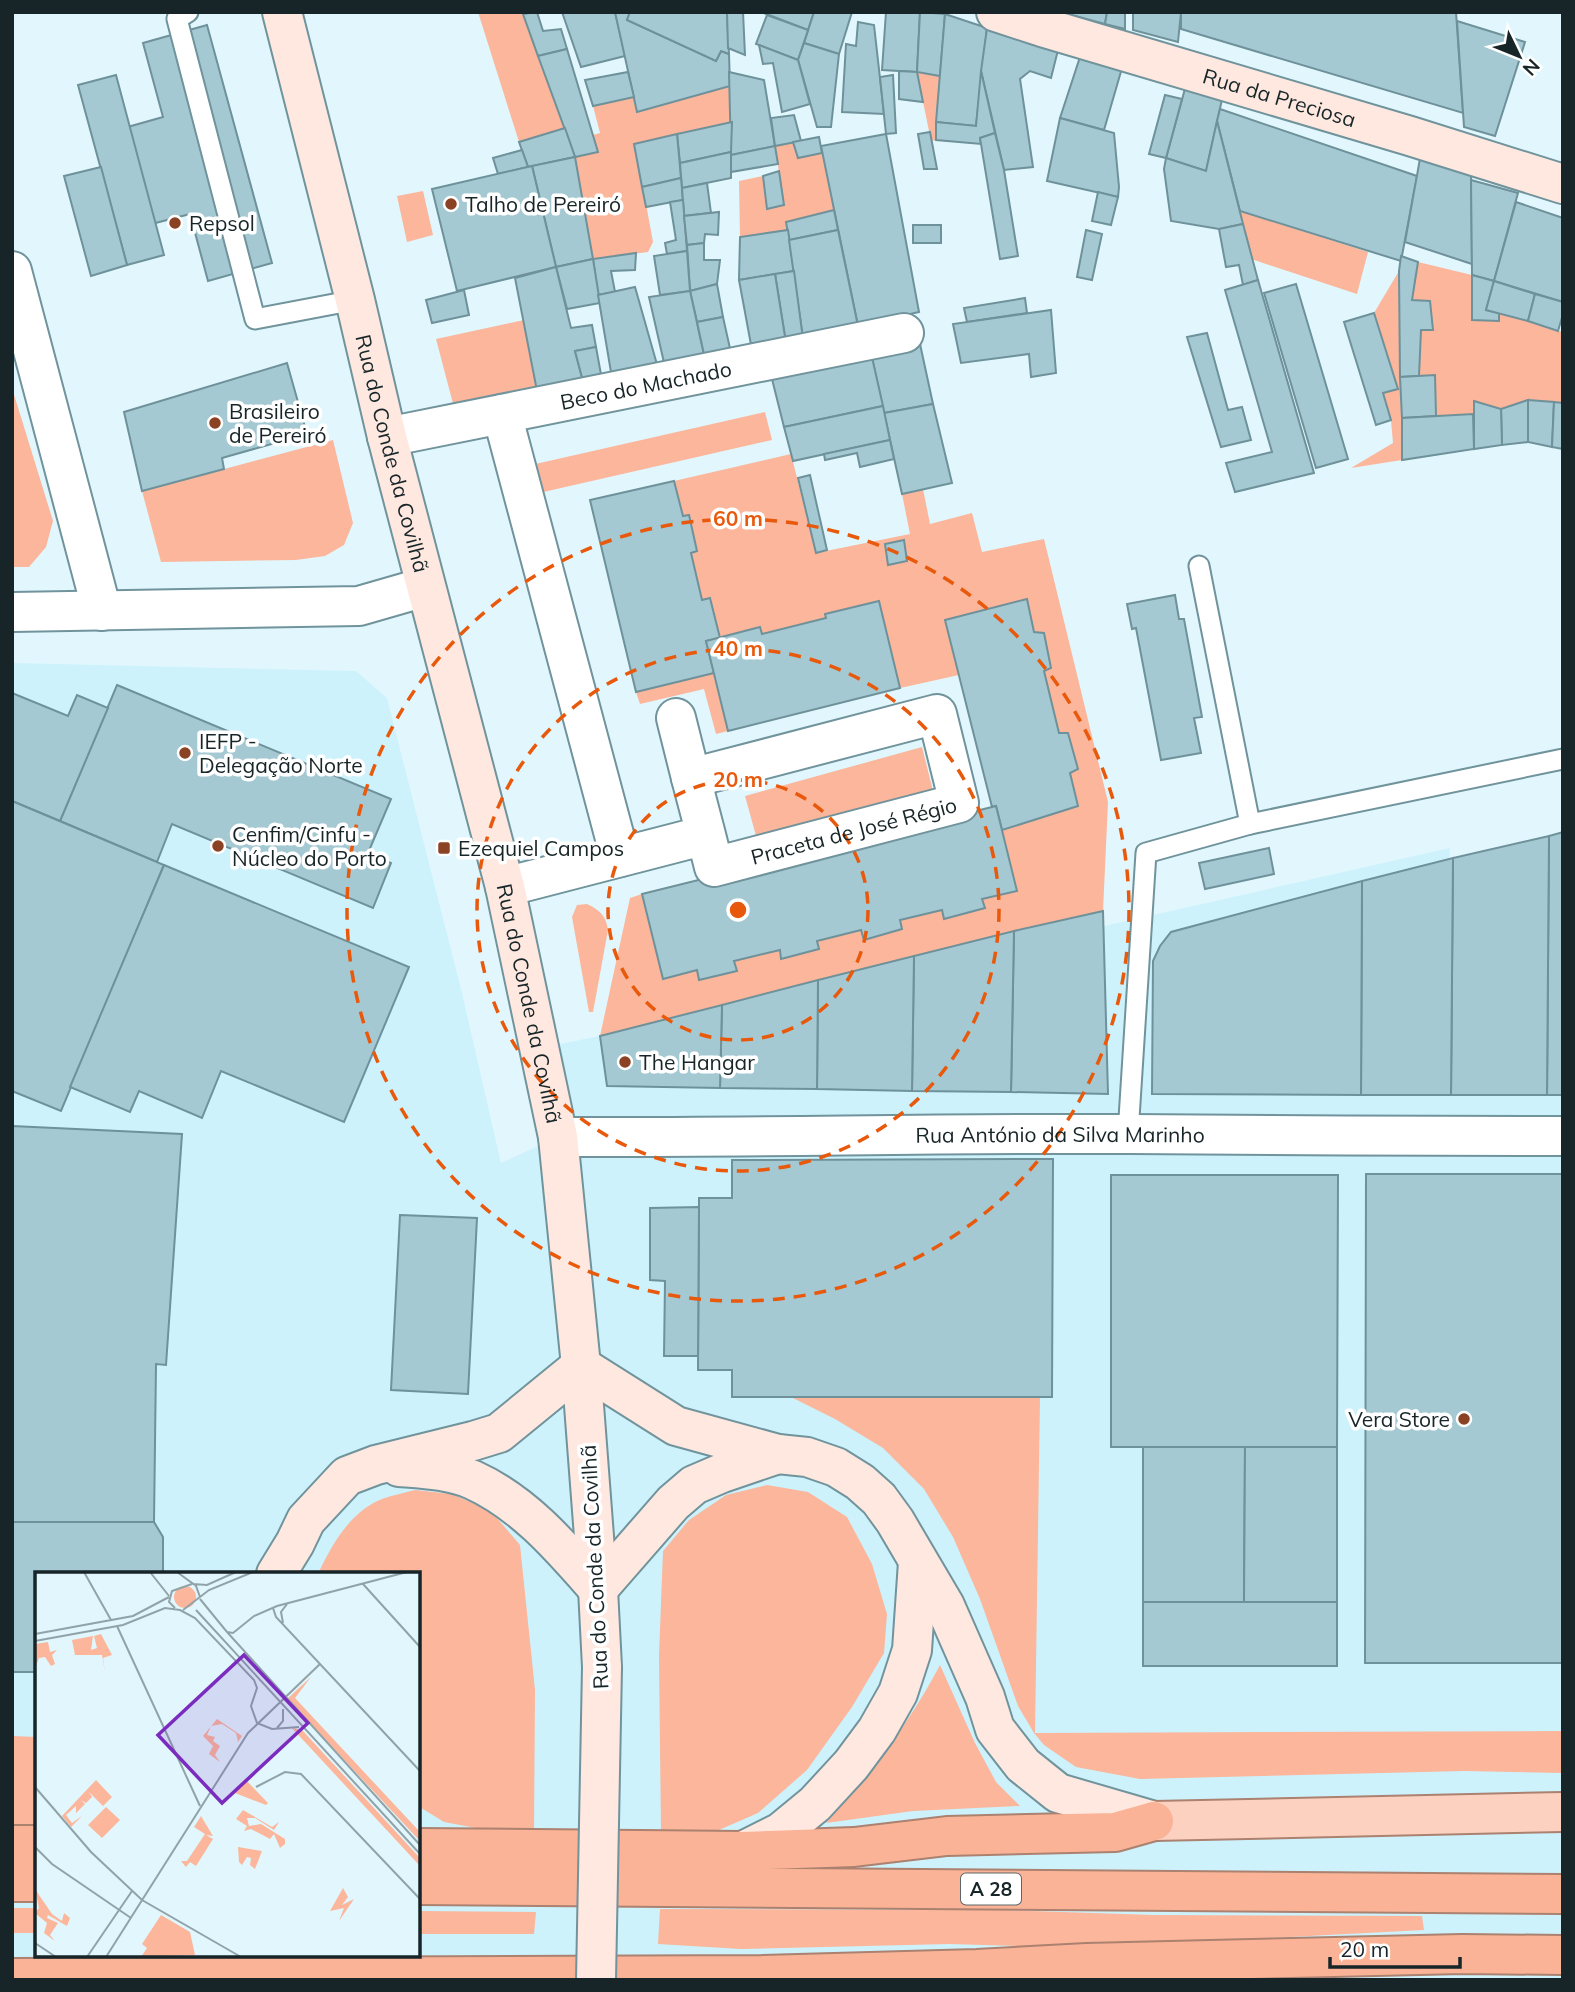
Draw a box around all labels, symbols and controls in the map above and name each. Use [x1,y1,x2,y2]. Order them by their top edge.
north arrow [1484,21,1554,91]
text: N [1518,54,1545,81]
street label: Rua da Preciosa [1200,62,1359,132]
place label: Talho de Pereiró [465,191,621,217]
marker: Talho de Pereiró [443,196,459,212]
place label: Repsol [189,210,255,236]
marker: Repsol [167,215,183,231]
street label: Rua do Conde da Covilhã [350,332,435,575]
street label: Beco do Machado [558,355,734,415]
place label: Brasileiro de Pereiró [229,398,327,448]
marker: Brasileiro de Pereiró [207,415,223,431]
text: 60 m [713,505,763,531]
text: 40 m [713,635,763,661]
place label: IEFP - Delegação Norte [199,728,363,778]
marker: IEFP - Delegação Norte [177,745,193,761]
text: 20 m [713,766,763,792]
street label: Praceta de José Régio [748,791,959,870]
place label: Cenfim/Cinfu - Núcleo do Porto [232,821,387,871]
place label: Ezequiel Campos [458,835,624,861]
marker: Cenfim/Cinfu - Núcleo do Porto [210,838,226,854]
marker: Ezequiel Campos [436,840,452,856]
street label: Rua do Conde da Covilhã [492,881,568,1126]
centre of rings [726,898,750,922]
place label: The Hangar [639,1049,755,1075]
marker: The Hangar [617,1054,633,1070]
street label: Rua António da Silva Marinho [915,1121,1205,1148]
place label: Vera Store [1348,1406,1450,1432]
marker: Vera Store [1456,1411,1472,1427]
street label: Rua do Conde da Covilhã [575,1444,613,1690]
inset map [35,1572,420,1957]
road number: A 28 [961,1873,1021,1904]
scale bar [1330,1926,1460,1970]
text: 20 m [1340,1936,1389,1962]

